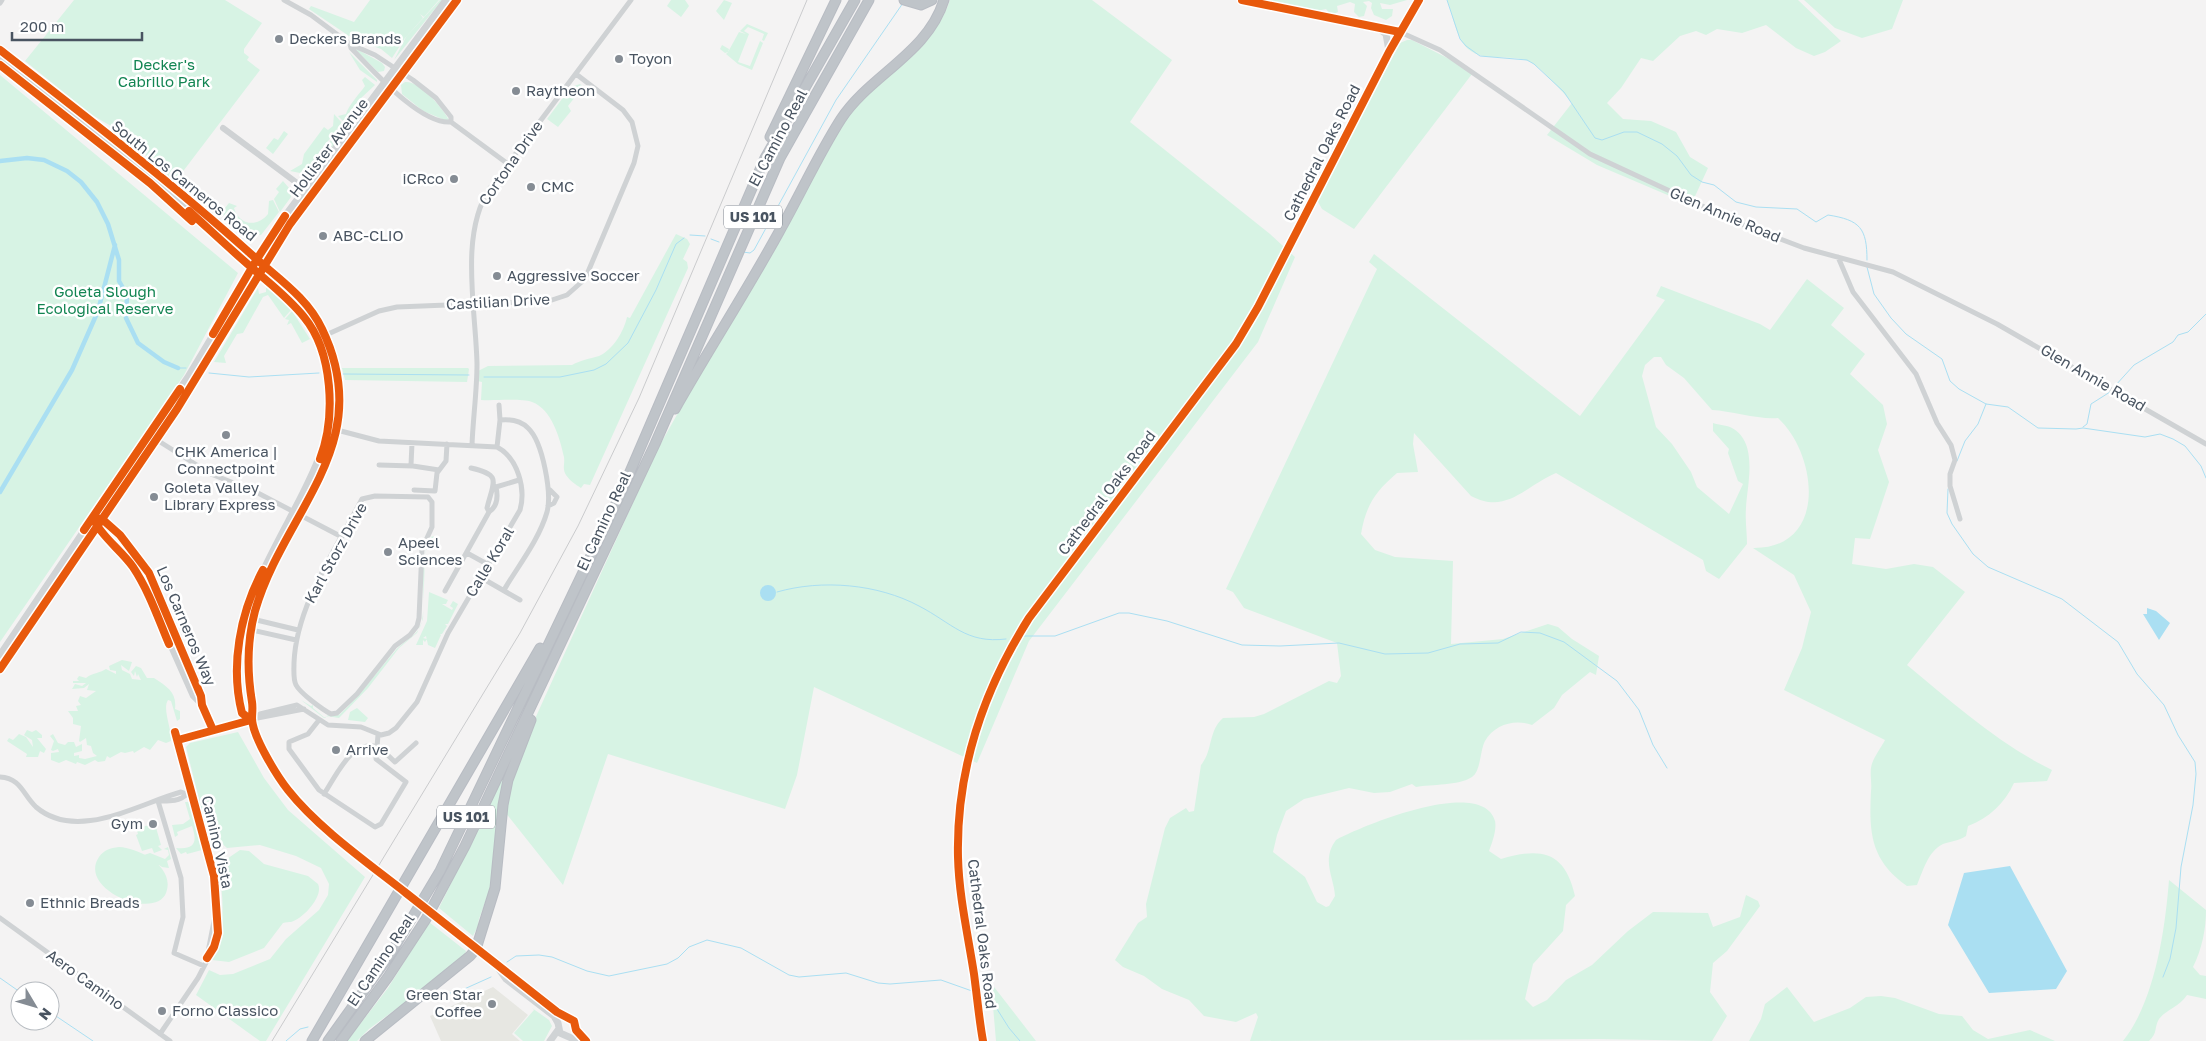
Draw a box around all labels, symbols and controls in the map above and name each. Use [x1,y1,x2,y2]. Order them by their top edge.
scale bar [12,10,142,42]
text: 200 m [20,17,64,35]
place label: Deckers Brands [289,29,401,47]
marker: Deckers Brands [273,33,285,45]
place label: Toyon [629,49,672,67]
marker: Toyon [613,53,625,65]
park label: Decker's Cabrillo Park [118,55,211,90]
place label: Raytheon [526,81,595,99]
street label: Cathedral Oaks Road [1279,81,1363,224]
marker: Raytheon [510,85,522,97]
street label: El Camino Real [744,86,810,189]
street label: Hollister Avenue [285,94,371,200]
street label: South Los Carneros Road [108,116,261,244]
street label: Cortona Drive [474,116,546,208]
place label: iCRco [403,169,444,187]
marker: iCRco [448,173,460,185]
place label: CMC [541,177,574,195]
marker: CMC [525,181,537,193]
street label: Glen Annie Road [1667,183,1784,246]
road number: US 101 [724,206,782,228]
place label: ABC-CLIO [333,226,404,244]
marker: ABC-CLIO [317,230,329,242]
place label: Aggressive Soccer [507,266,640,284]
marker: Aggressive Soccer [491,270,503,282]
park label: Goleta Slough Ecological Reserve [37,282,174,317]
street label: Castilian Drive [446,289,551,313]
street label: Glen Annie Road [2038,340,2149,415]
street label: Cathedral Oaks Road [1054,427,1159,558]
marker: CHK America | Connectpoint [220,429,232,441]
place label: CHK America | Connectpoint [174,442,278,477]
street label: El Camino Real [572,468,634,573]
place label: Goleta Valley Library Express [164,478,275,513]
marker: Goleta Valley Library Express [148,491,160,503]
street label: Karl Storz Drive [300,499,370,606]
street label: Calle Koral [461,523,517,600]
place label: Apeel Sciences [398,533,463,568]
marker: Apeel Sciences [382,546,394,558]
street label: Los Carneros Way [154,563,221,689]
place label: Arrive [346,740,389,758]
marker: Arrive [330,744,342,756]
street label: Camino Vista [199,794,237,890]
road number: US 101 [437,806,495,829]
place label: Gym [111,814,143,832]
marker: Gym [147,818,159,830]
street label: Cathedral Oaks Road [965,858,1001,1010]
place label: Ethnic Breads [40,893,140,911]
marker: Ethnic Breads [24,897,36,909]
street label: El Camino Real [343,910,418,1009]
street label: Aero Camino [43,945,128,1013]
north arrow [10,981,60,1031]
place label: Green Star Coffee [406,985,482,1020]
marker: Green Star Coffee [486,998,498,1010]
place label: Forno Classico [172,1001,278,1019]
text: N [36,1005,56,1024]
marker: Forno Classico [156,1005,168,1017]

